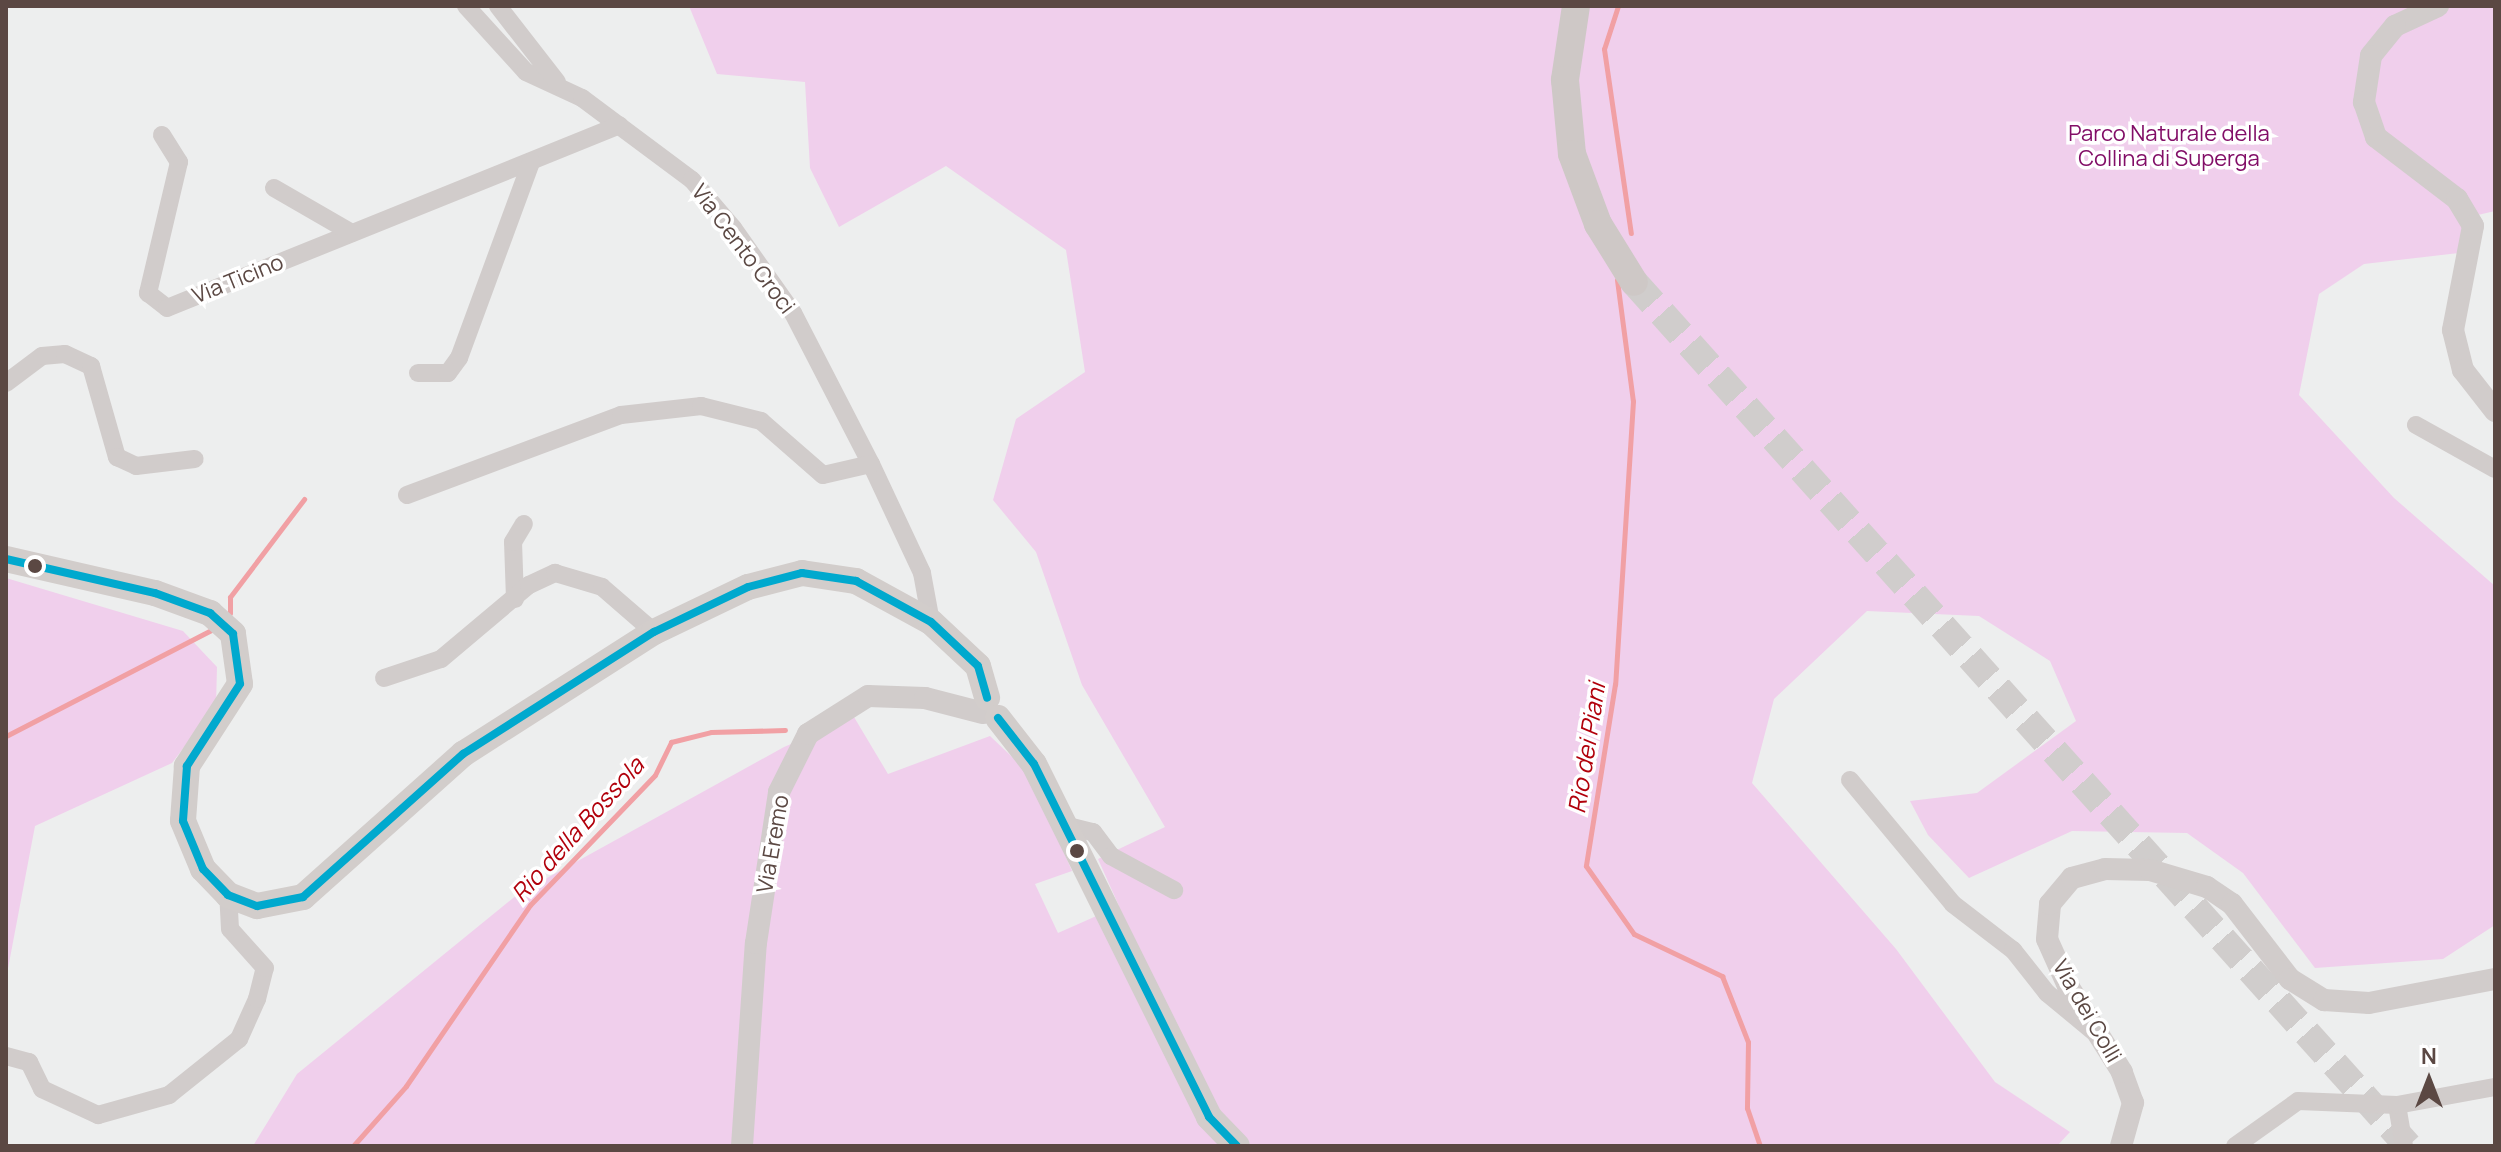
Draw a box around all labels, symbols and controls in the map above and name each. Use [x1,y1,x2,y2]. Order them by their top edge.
park label: Parco Naturale della Collina di Superga [2068,120,2270,172]
street label: Via Cento Croci [686,179,800,319]
street label: Via Ticino [189,249,287,309]
unlabelled marker [27,558,43,574]
water label: Rio dei Piani [1561,681,1611,815]
water label: Rio della Bossola [505,751,649,907]
street label: Via Eremo [751,793,795,895]
unlabelled marker [1069,843,1085,859]
street label: Via dei Colli [2047,955,2127,1067]
north arrow [2389,1040,2469,1120]
text: N [2421,1041,2437,1071]

